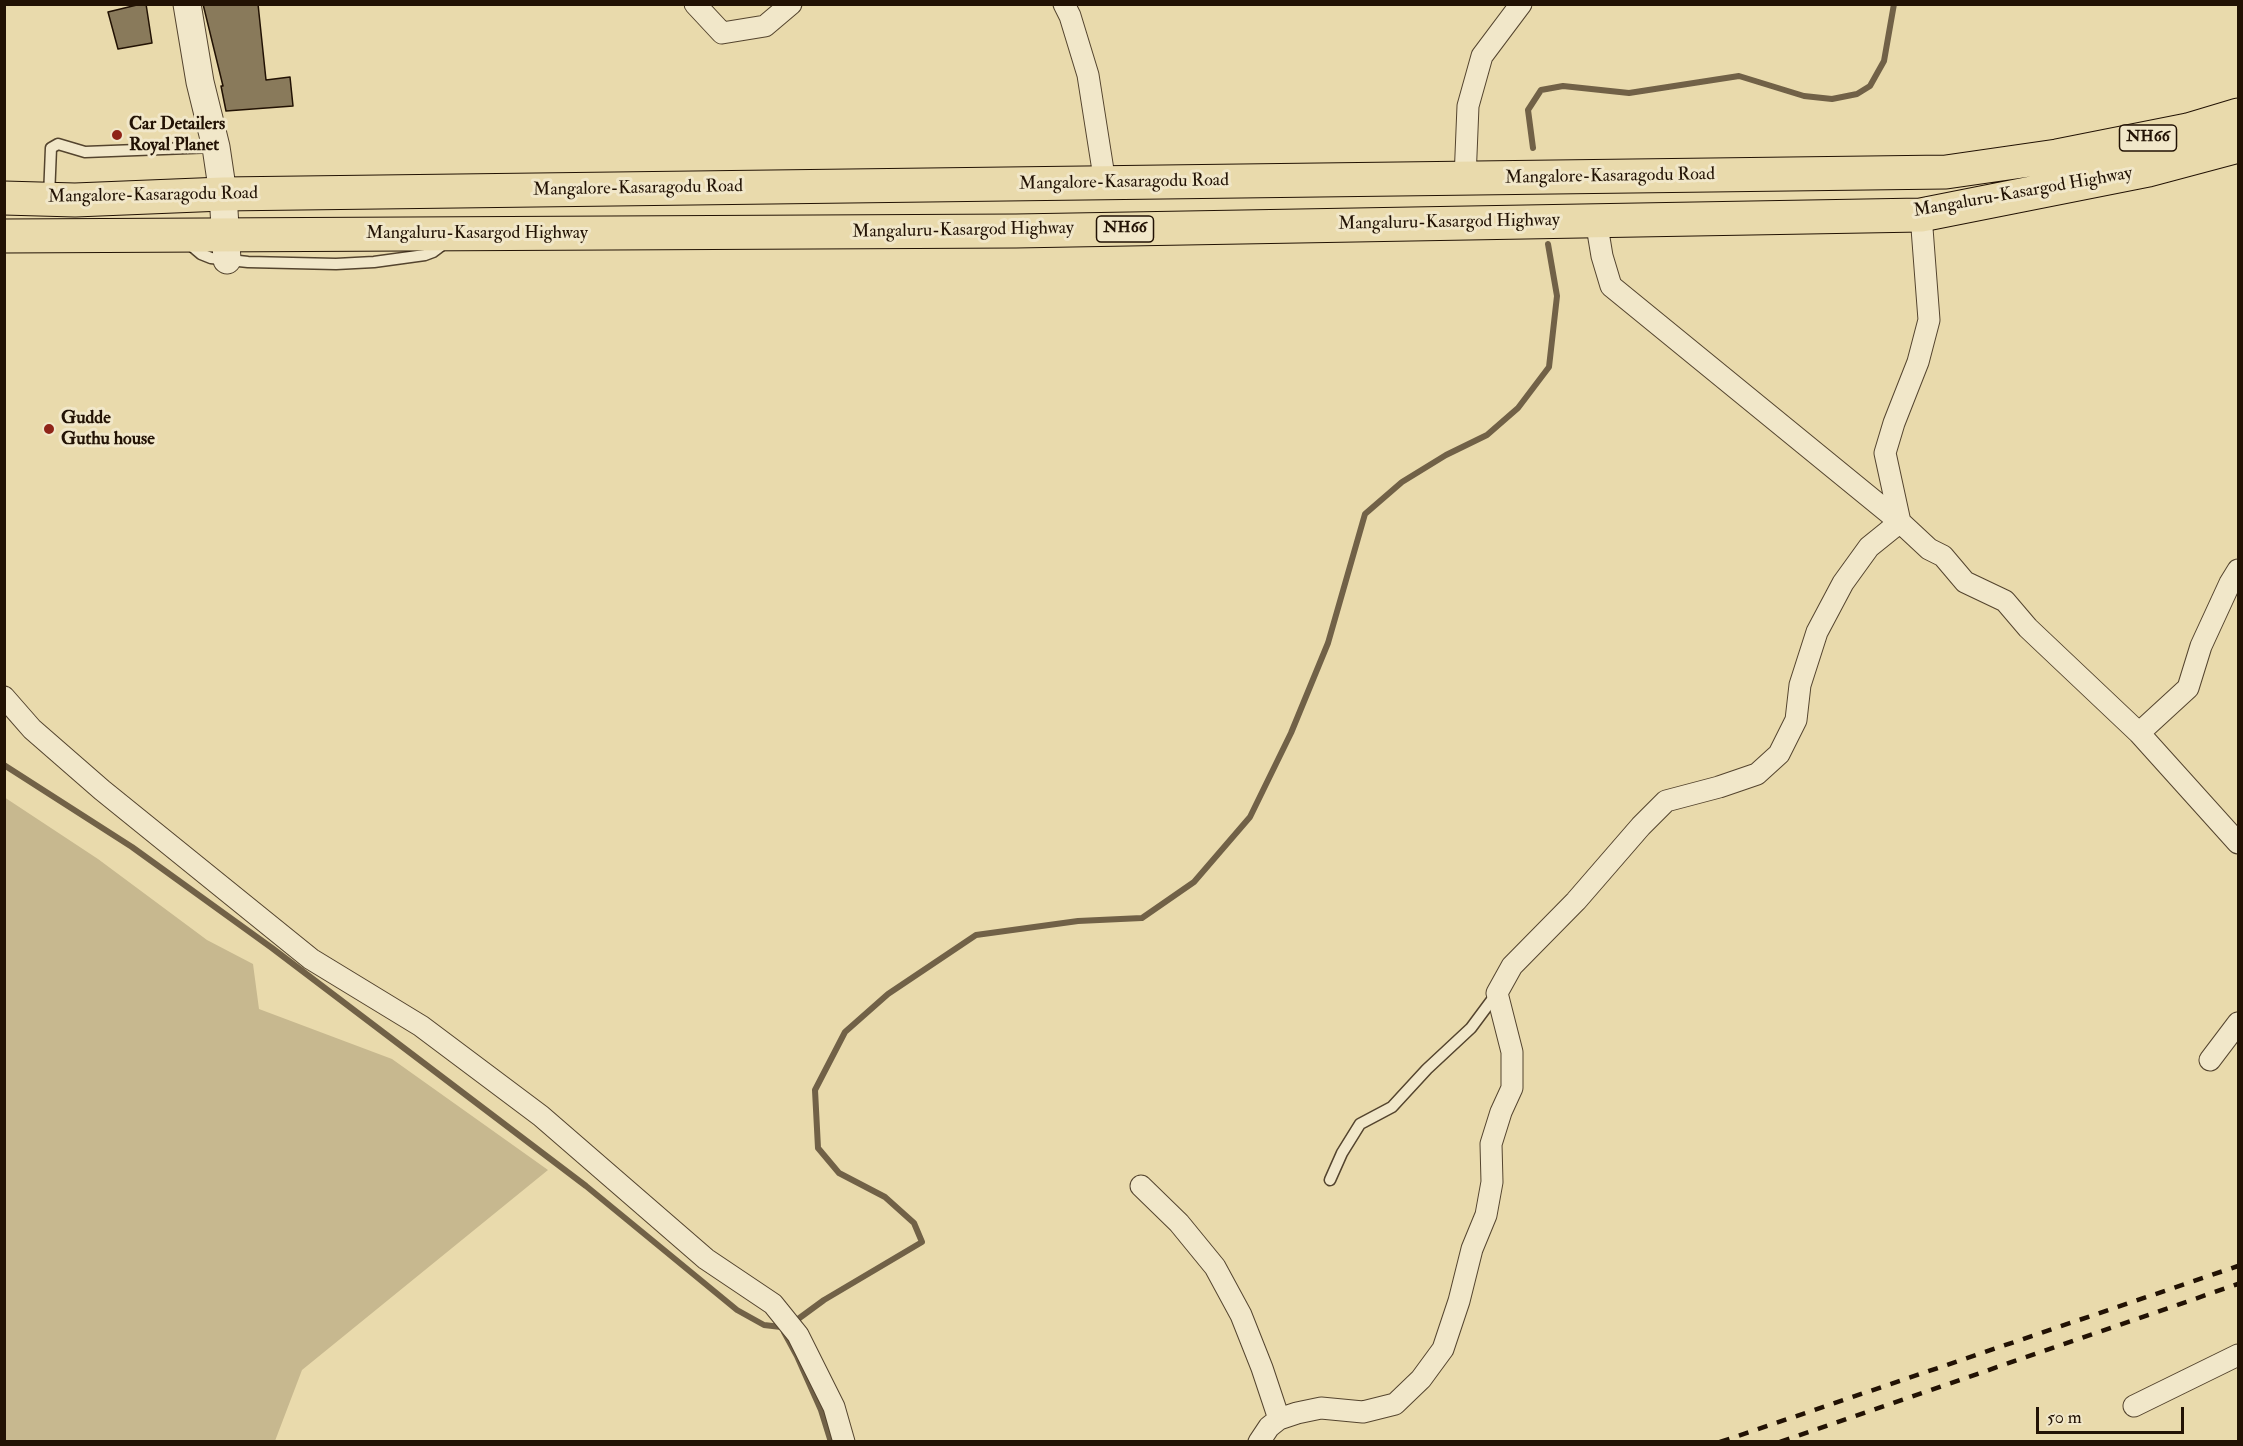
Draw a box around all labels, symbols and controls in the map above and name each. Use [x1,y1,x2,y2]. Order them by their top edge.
place label: Car Detailers Royal Planet [129,114,225,156]
road number: NH66 [2120,125,2176,151]
marker: Car Detailers Royal Planet [110,128,124,142]
street label: Mangaluru-Kasargod Highway [1912,163,2134,223]
street label: Mangalore-Kasaragodu Road [1505,164,1715,190]
street label: Mangalore-Kasaragodu Road [1019,170,1229,196]
street label: Mangalore-Kasaragodu Road [533,176,743,202]
street label: Mangalore-Kasaragodu Road [48,183,258,209]
street label: Mangaluru-Kasargod Highway [1338,210,1560,236]
road number: NH66 [1096,216,1154,242]
street label: Mangaluru-Kasargod Highway [852,218,1074,244]
street label: Mangaluru-Kasargod Highway [366,223,588,245]
place label: Gudde Guthu house [61,408,155,450]
marker: Gudde Guthu house [42,422,56,436]
scale bar [2039,1395,2188,1433]
text: 50 m [2047,1406,2082,1429]

